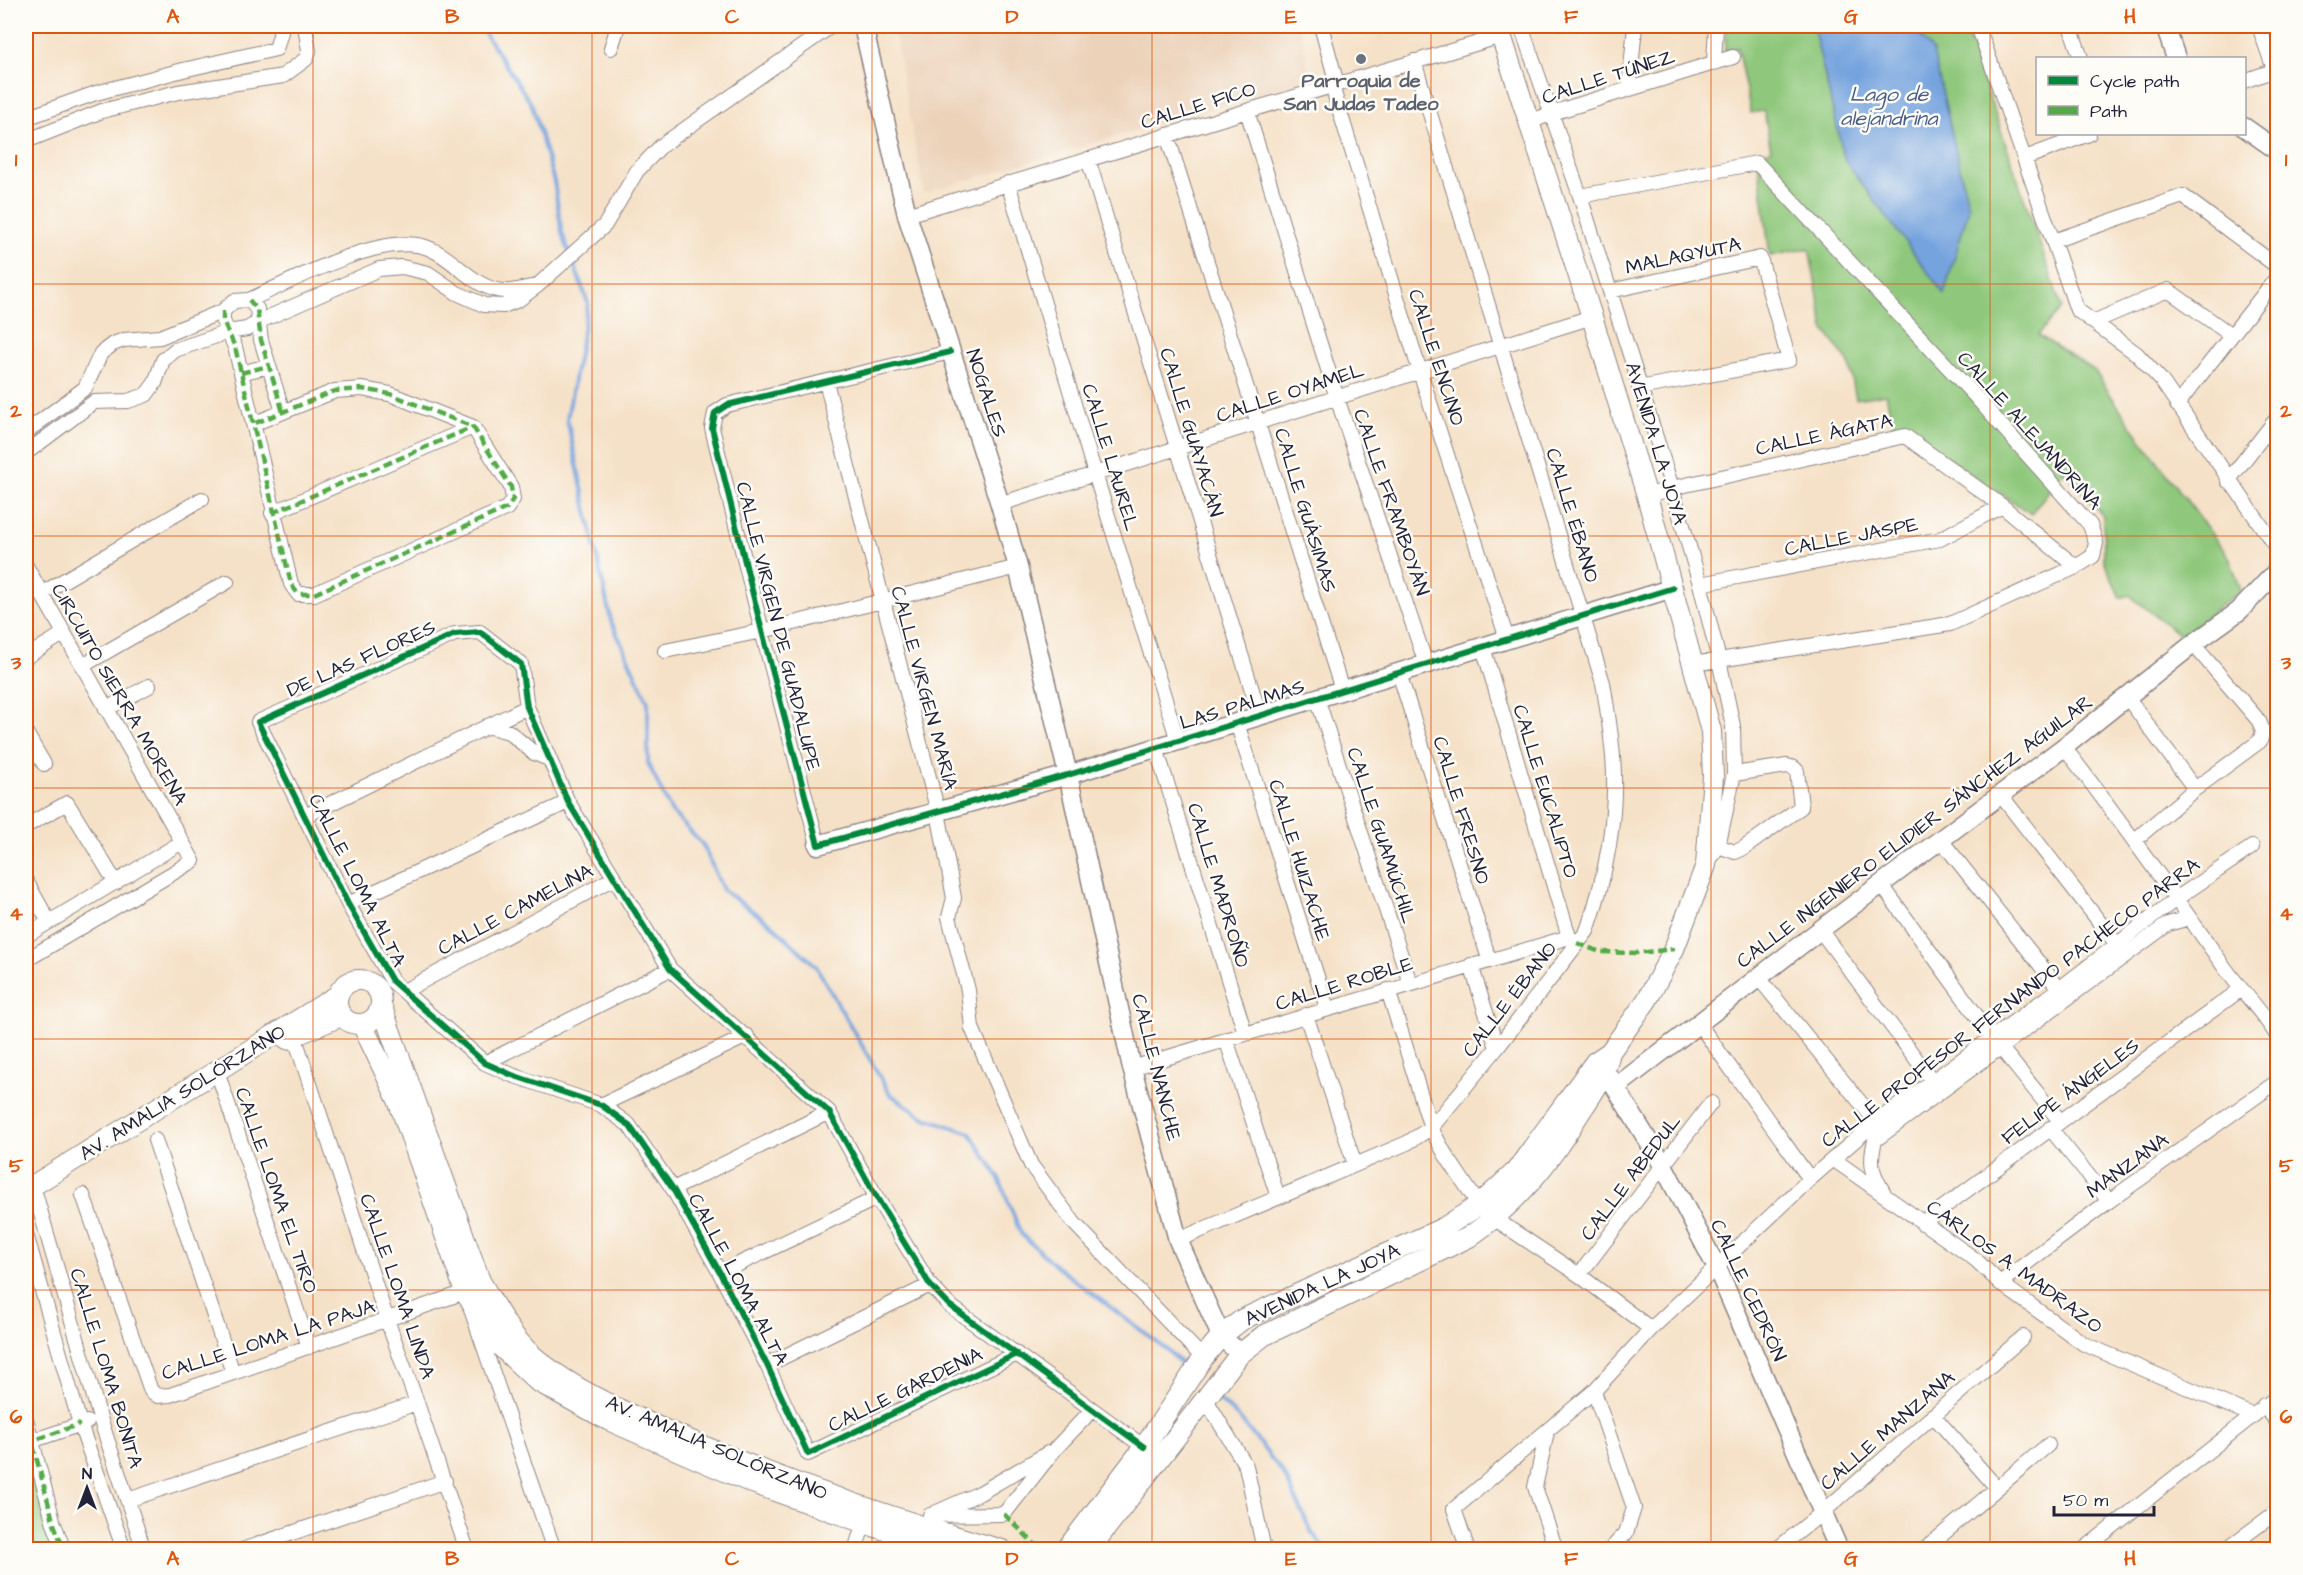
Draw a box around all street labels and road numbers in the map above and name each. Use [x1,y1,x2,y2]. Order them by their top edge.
street label: CALLE TÚNEZ [1538,42,1679,112]
street label: CALLE FICO [1137,75,1259,137]
street label: MALAQYUTA [1623,230,1744,282]
street label: CALLE ENCINO [1401,285,1471,429]
street label: CALLE GUAYACÁN [1152,344,1230,520]
street label: CALLE ALEJANDRINA [1950,345,2108,516]
street label: NOGALES [959,346,1013,441]
street label: CALLE OYAMEL [1213,356,1368,430]
street label: AVENIDA LA JOYA [1618,359,1694,528]
street label: CALLE LAUREL [1074,380,1146,534]
street label: CALLE FRAMBOYÁN [1346,405,1436,599]
street label: CALLE ÁGATA [1753,407,1895,463]
street label: CALLE GUÁSIMAS [1267,425,1343,596]
street label: CALLE ÉBANO [1538,445,1606,586]
street label: CALLE VIRGEN DE GUADALUPE [729,479,828,774]
street label: CALLE JASPE [1782,510,1920,564]
street label: CIRCUITO SIERRA MORENA [44,578,194,811]
street label: CALLE VIRGEN MARÍA [883,583,965,793]
street label: DE LAS FLORES [282,613,440,704]
street label: LAS PALMAS [1176,673,1308,737]
street label: CALLE INGENIERO ELIDIER SÁNCHEZ AGUILAR [1731,688,2099,975]
street label: CALLE EUCALIPTO [1505,701,1585,881]
street label: CALLE FRESNO [1425,733,1497,888]
street label: CALLE GUAMÚCHIL [1339,744,1423,927]
street label: CALLE HUIZACHE [1261,776,1337,945]
street label: CALLE LOMA ALTA [301,789,413,972]
street label: CALLE MADROÑO [1180,800,1256,971]
street label: CALLE PROFESOR FERNANDO PACHECO PARRA [1816,851,2206,1155]
street label: CALLE CAMELINA [433,857,598,963]
street label: CALLE ÉBANO [1456,936,1564,1063]
street label: CALLE ROBLE [1272,950,1416,1018]
street label: CALLE NANCHE [1124,991,1188,1144]
street label: AV. AMALIA SOLÓRZANO [74,1018,291,1168]
street label: FELIPE ÁNGELES [1996,1032,2146,1152]
street label: CALLE LOMA EL TIRO [228,1084,324,1297]
street label: CALLE ABEDUL [1574,1109,1688,1246]
street label: MANZANA [2081,1126,2175,1205]
street label: CALLE LOMA ALTA [681,1189,795,1371]
street label: CALLE LOMA LINDA [352,1190,442,1383]
street label: CARLOS A. MADRAZO [1921,1193,2108,1340]
street label: CALLE CEDRÓN [1703,1215,1793,1366]
street label: AVENIDA LA JOYA [1240,1236,1405,1333]
street label: CALLE LOMA BONITA [62,1265,150,1472]
street label: CALLE LOMA LA PAJA [158,1292,379,1388]
street label: CALLE GARDENIA [824,1340,988,1439]
street label: CALLE MANZANA [1814,1364,1961,1497]
street label: AV. AMALIA SOLÓRZANO [601,1388,832,1507]

